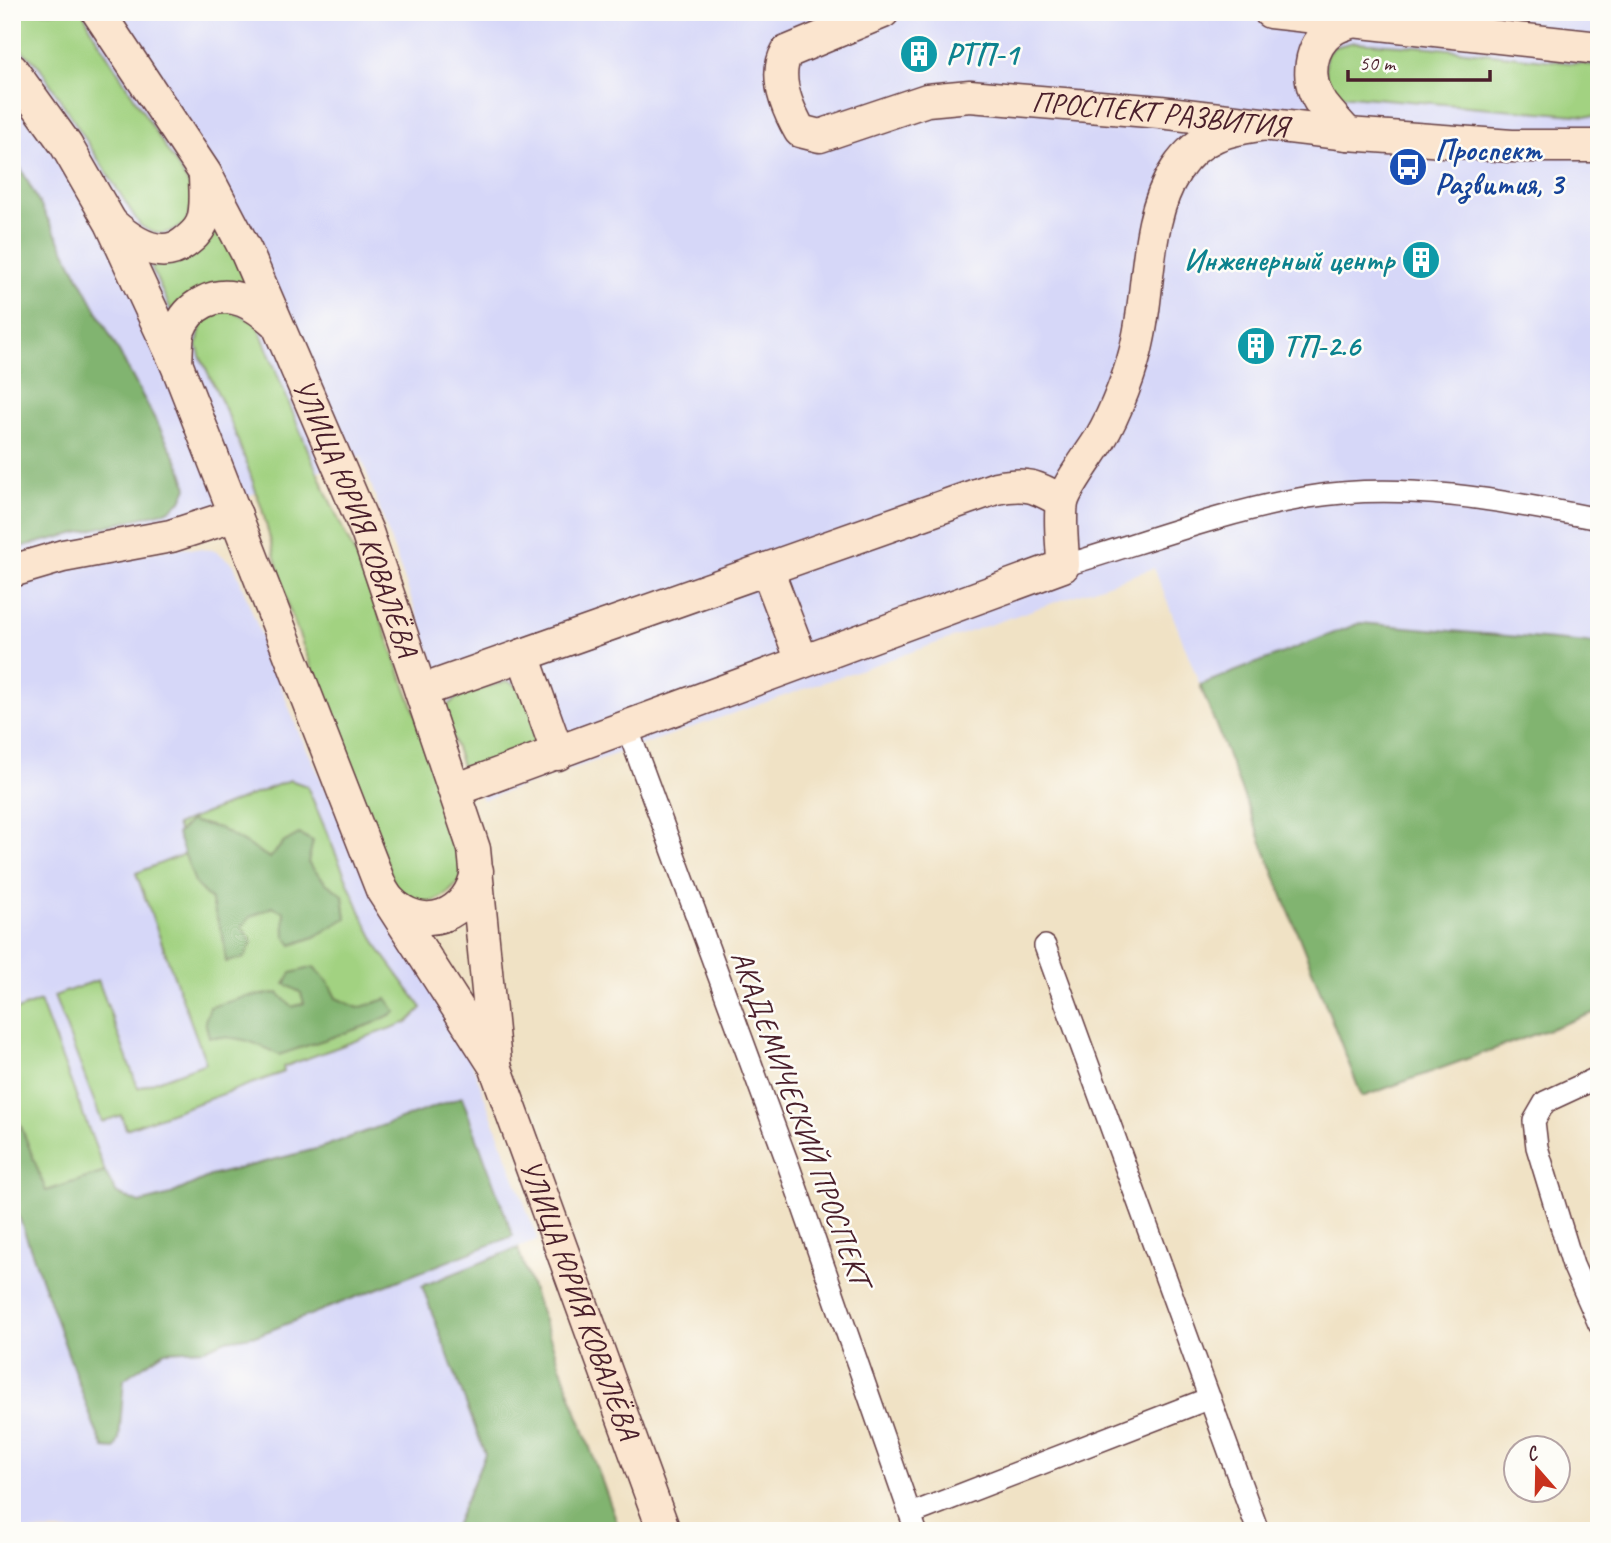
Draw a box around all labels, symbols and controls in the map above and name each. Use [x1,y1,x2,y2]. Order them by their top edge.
building icon: РТП-1 [898,33,940,75]
place label: РТП-1 [946,35,1021,73]
scale bar [1348,38,1490,82]
text: 50 m [1359,50,1397,76]
street label: ПРОСПЕКТ РАЗВИТИЯ [1030,82,1294,146]
place label: Проспект Развития, 3 [1435,131,1566,204]
bus stop icon: Проспект Развития, 3 [1387,146,1429,188]
building icon: Инженерный центр [1400,239,1442,281]
place label: Инженерный центр [1184,241,1397,279]
building icon: ТП-2.6 [1235,325,1277,367]
place label: ТП-2.6 [1283,327,1362,365]
street label: УЛИЦА ЮРИЯ КОВАЛЁВА [284,373,427,663]
street label: АКАДЕМИЧЕСКИЙ ПРОСПЕКТ [723,945,882,1298]
street label: УЛИЦА ЮРИЯ КОВАЛЁВА [512,1154,649,1446]
north arrow [1502,1434,1572,1504]
text: С [1523,1440,1543,1467]

